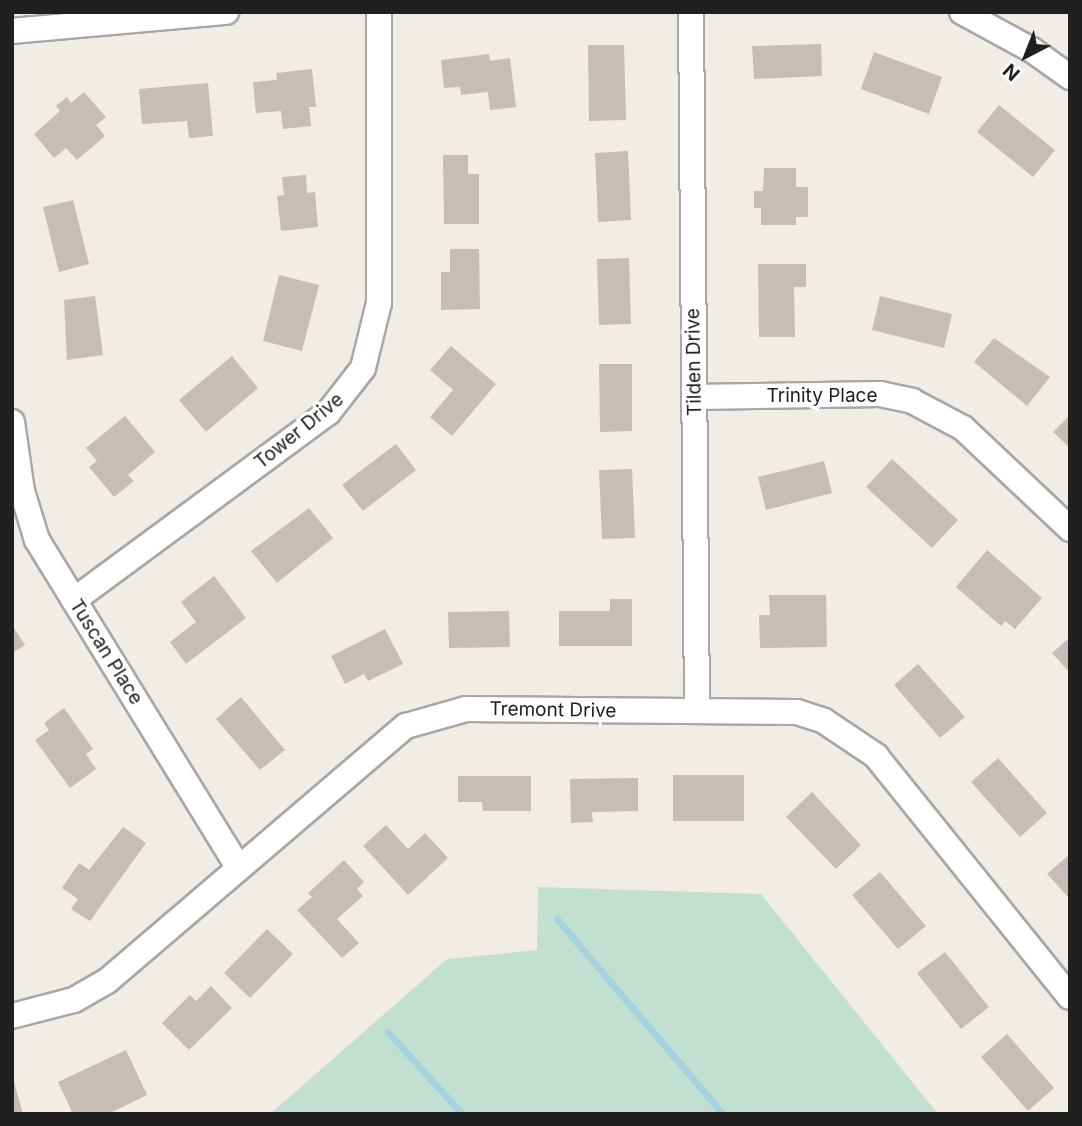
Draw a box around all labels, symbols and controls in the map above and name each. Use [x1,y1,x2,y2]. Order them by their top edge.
north arrow [991,21,1061,91]
text: N [999,59,1025,85]
street label: Tilden Drive [682,308,706,416]
street label: Trinity Place [766,385,878,407]
street label: Tower Drive [250,388,348,474]
street label: Tuscan Place [65,595,147,709]
street label: Tremont Drive [489,697,617,723]

